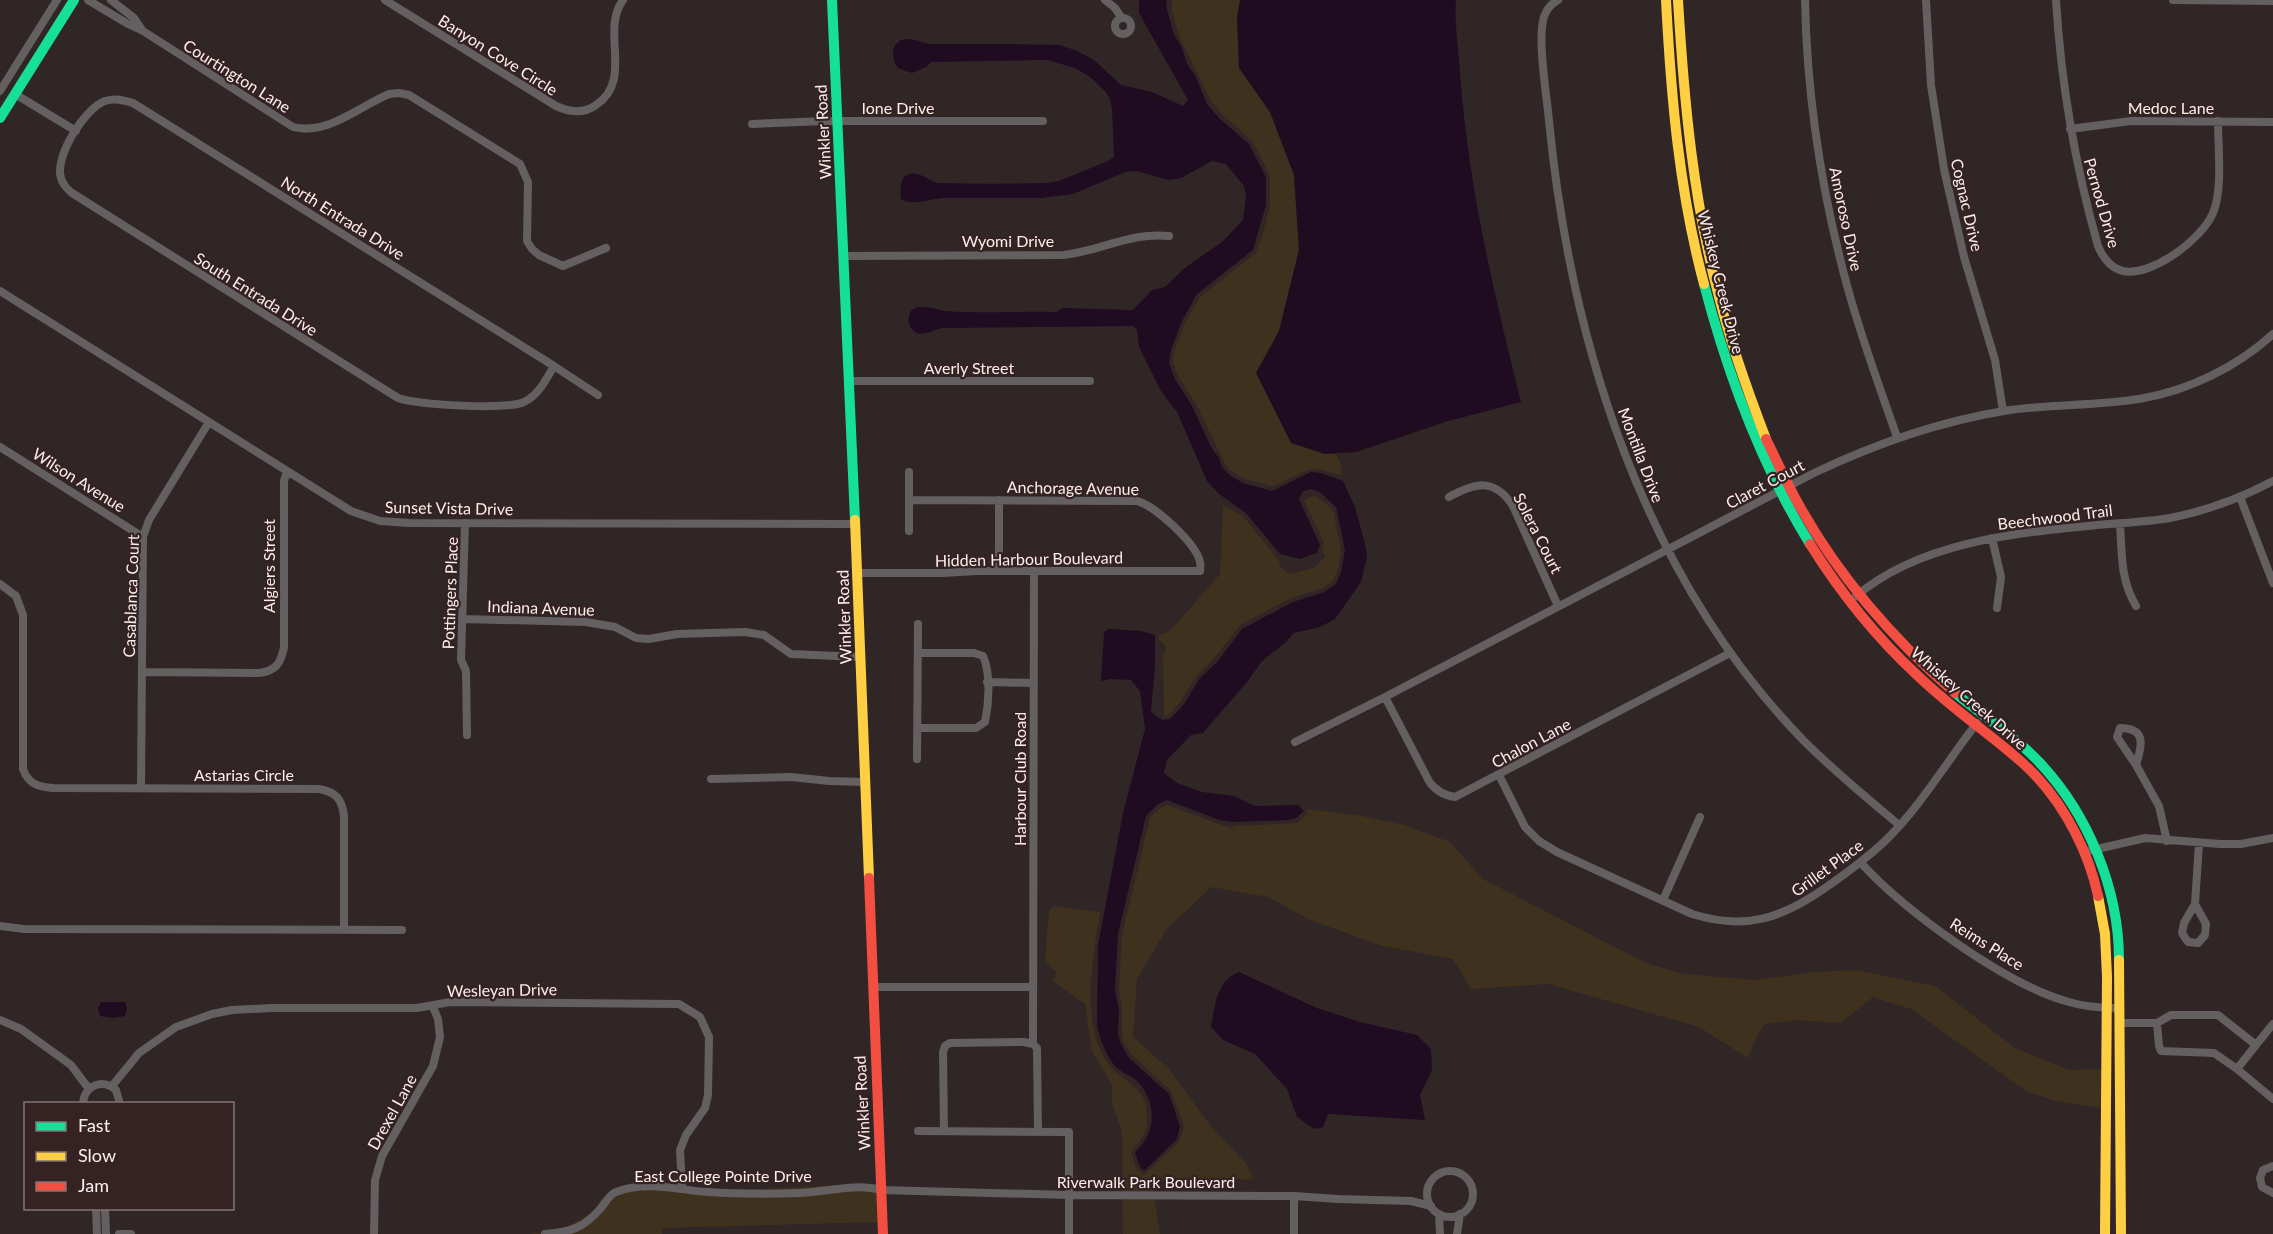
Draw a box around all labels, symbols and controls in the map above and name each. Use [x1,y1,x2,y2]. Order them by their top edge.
street label: Banyon Cove Circle [435,10,561,99]
street label: Courtington Lane [180,35,294,116]
street label: Winkler Road [811,84,834,180]
street label: Ione Drive [862,98,934,117]
street label: Medoc Lane [2128,98,2214,117]
street label: Pernod Drive [2081,156,2124,250]
street label: Cognac Drive [1948,157,1987,253]
street label: Amoroso Drive [1826,165,1867,273]
street label: North Entrada Drive [278,172,409,263]
street label: Whiskey Creek Drive [1694,208,1749,356]
street label: Wyomi Drive [962,231,1054,250]
street label: South Entrada Drive [191,248,321,339]
street label: Averly Street [924,358,1014,377]
street label: Montilla Drive [1615,405,1668,505]
street label: Wilson Avenue [29,444,129,516]
street label: Claret Court [1722,455,1808,512]
street label: Anchorage Avenue [1007,477,1139,498]
street label: Solera Court [1510,489,1567,576]
street label: Sunset Vista Drive [385,497,513,518]
street label: Beechwood Trail [1996,500,2114,533]
street label: Algiers Street [259,519,278,613]
street label: Casablanca Court [119,534,142,658]
street label: Pottingers Place [438,536,461,650]
street label: Hidden Harbour Boulevard [935,547,1123,570]
street label: Winkler Road [832,569,855,665]
street label: Indiana Avenue [487,596,595,619]
street label: Whiskey Creek Drive [1907,642,2031,753]
street label: Harbour Club Road [1010,712,1029,846]
street label: Chalon Lane [1488,714,1574,771]
street label: Astarias Circle [194,765,294,784]
street label: Grillet Place [1787,835,1866,900]
street label: Reims Place [1947,913,2028,974]
street label: Wesleyan Drive [447,979,557,1000]
street label: Winkler Road [850,1055,873,1151]
street label: Drexel Lane [363,1071,420,1153]
legend [24,1102,234,1210]
text: Fast [78,1114,111,1136]
text: Slow [78,1144,116,1166]
street label: East College Pointe Drive [634,1166,812,1185]
street label: Riverwalk Park Boulevard [1057,1172,1235,1191]
text: Jam [78,1174,109,1196]

